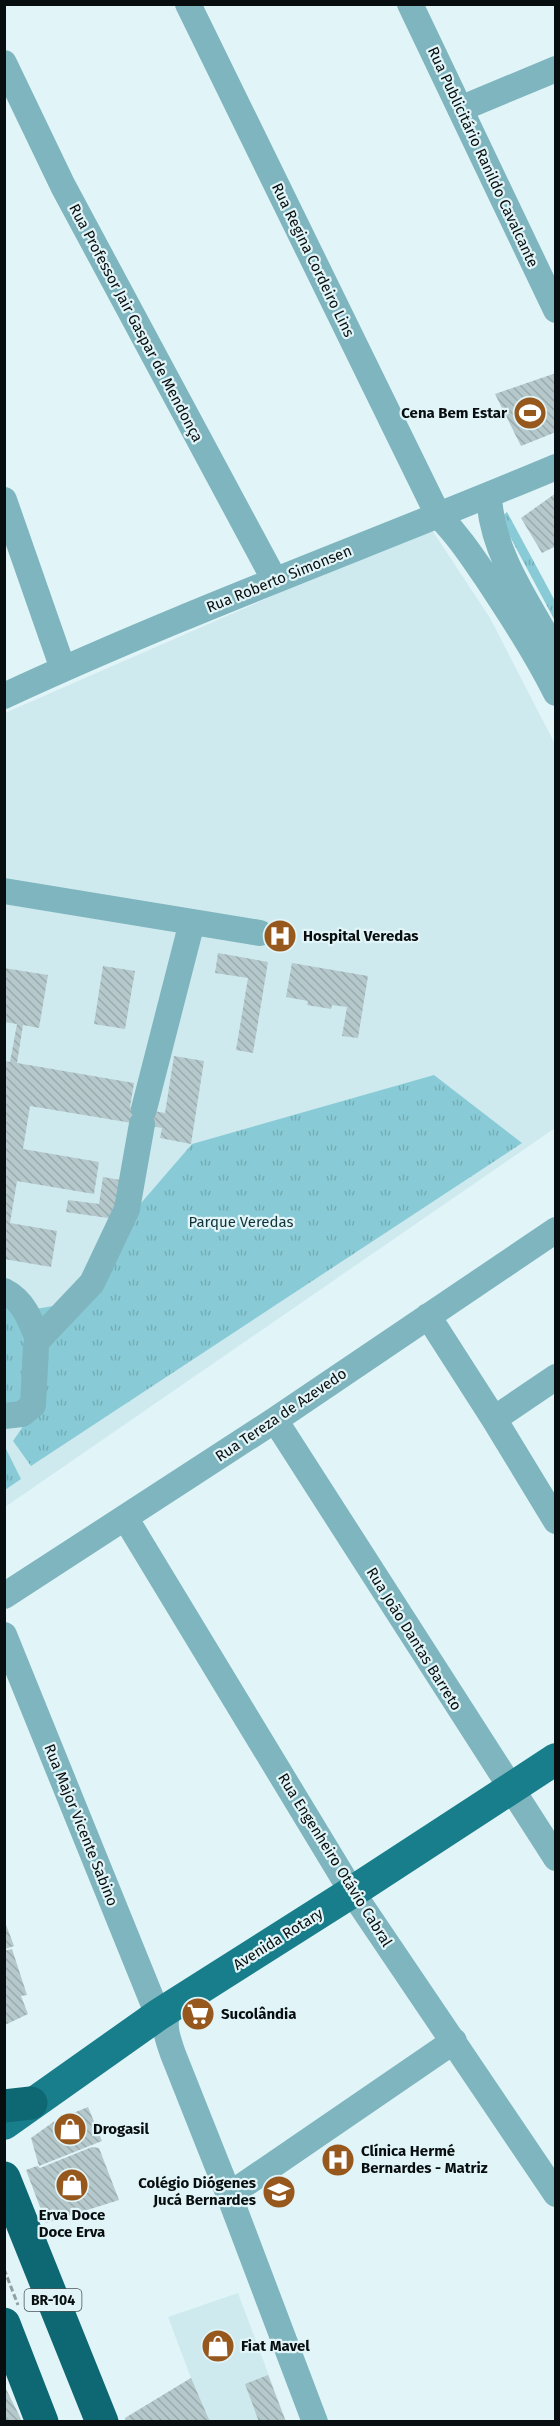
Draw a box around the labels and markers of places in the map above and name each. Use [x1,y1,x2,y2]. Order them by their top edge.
sports icon: Cena Bem Estar [512,395,548,431]
place label: Cena Bem Estar [401,404,508,422]
hospital icon: Hospital Veredas [262,918,298,954]
place label: Hospital Veredas [303,927,419,945]
supermarket icon: Sucolândia [180,1996,216,2032]
place label: Sucolândia [221,2005,297,2023]
shop icon: Drogasil [52,2111,88,2147]
place label: Drogasil [93,2120,150,2138]
hospital icon: Clínica Hermé Bernardes - Matriz [320,2142,356,2178]
place label: Clínica Hermé Bernardes - Matriz [361,2142,488,2177]
shop icon: Erva Doce Doce Erva [54,2167,90,2203]
place label: Colégio Diógenes Jucá Bernardes [138,2174,256,2209]
school or university icon: Colégio Diógenes Jucá Bernardes [261,2174,297,2210]
place label: Erva Doce Doce Erva [39,2206,105,2241]
shop icon: Fiat Mavel [200,2328,236,2364]
place label: Fiat Mavel [241,2337,310,2355]

